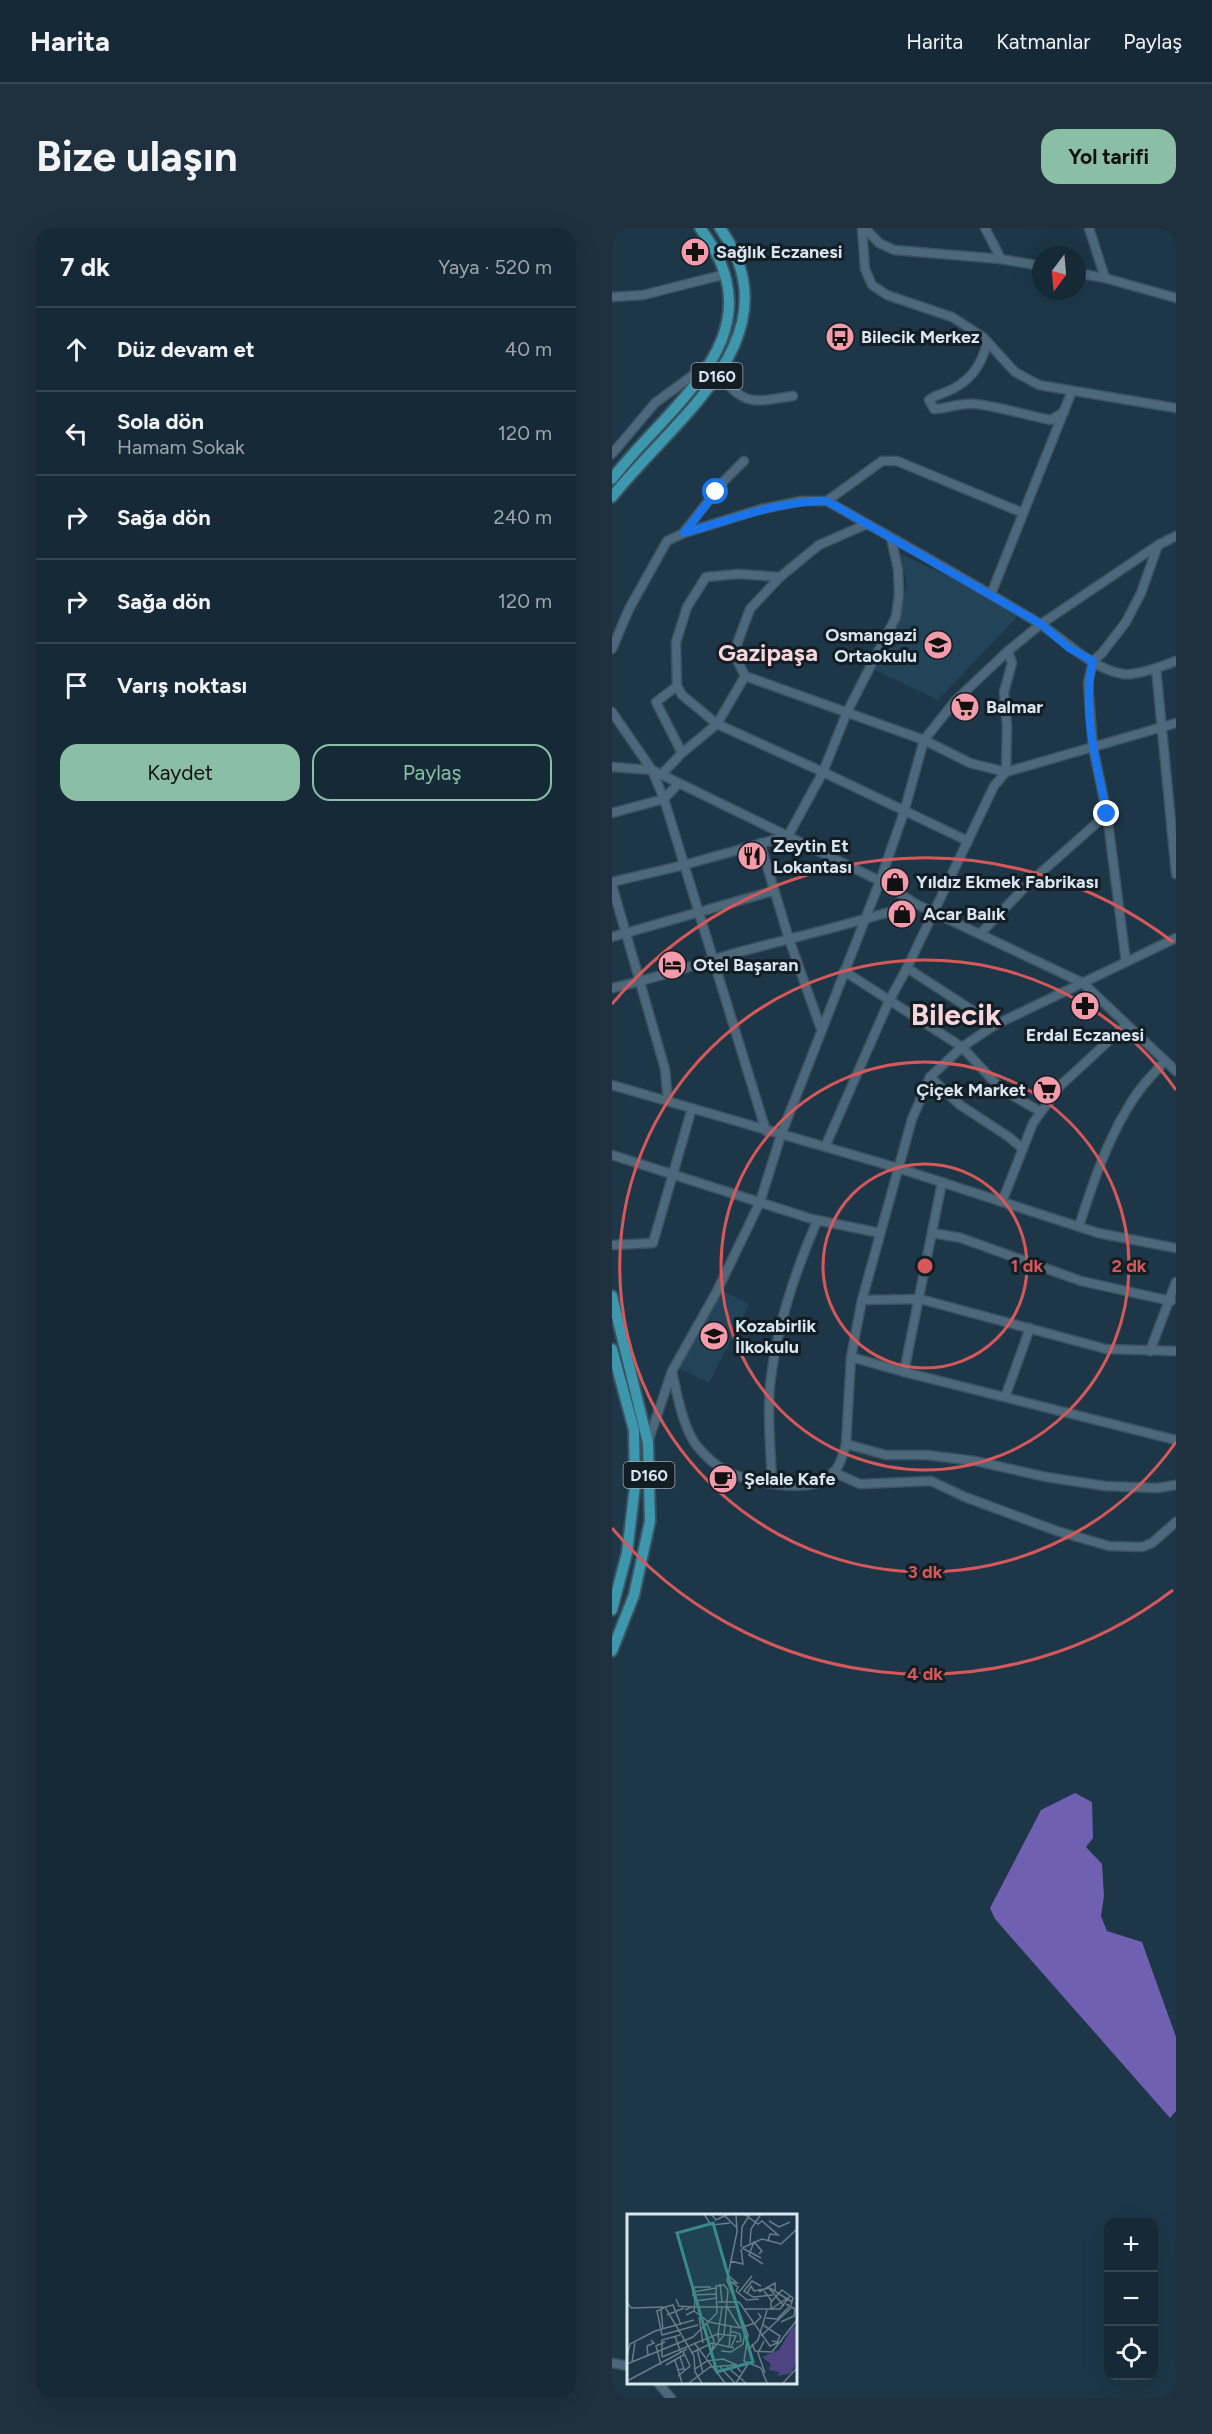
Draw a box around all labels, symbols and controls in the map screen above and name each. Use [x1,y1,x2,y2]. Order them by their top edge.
text: Harita [30,24,110,58]
text: Harita [906,29,963,54]
text: Katmanlar [996,29,1090,54]
text: Paylaş [1123,29,1182,54]
button: Yol tarifi [1041,129,1176,184]
text: Bize ulaşın [36,131,238,182]
pharmacy icon: Sağlık Eczanesi [679,236,711,268]
place label: Sağlık Eczanesi [716,241,842,263]
north arrow [1032,246,1086,300]
text: 7 dk [60,251,110,283]
text: Yaya · 520 m [438,255,552,279]
bus stop icon: Bilecik Merkez [824,321,856,353]
place label: Bilecik Merkez [861,326,980,348]
icon: ahead [60,333,93,366]
text: Düz devam et [117,336,254,363]
text: 40 m [505,337,552,361]
road number: D160 [692,363,742,389]
text: Sola dön [117,408,204,435]
icon: left [60,417,93,450]
text: 120 m [498,421,552,445]
text: Hamam Sokak [117,435,245,459]
route start [702,478,728,504]
icon: right [60,501,93,534]
text: Sağa dön [117,504,211,531]
text: 240 m [494,505,552,529]
icon: right [60,585,93,618]
text: Sağa dön [117,588,211,615]
text: 120 m [498,589,552,613]
place label: Osmangazi Ortaokulu [825,624,917,667]
school or university icon: Osmangazi Ortaokulu [922,629,954,661]
district label: Gazipaşa [718,638,818,667]
icon: arrive [60,669,93,702]
text: Varış noktası [117,672,247,699]
supermarket icon: Balmar [949,691,981,723]
place label: Balmar [986,696,1043,718]
button: Kaydet [60,744,300,801]
button: Paylaş [312,744,552,801]
route end [1093,800,1119,826]
place label: Zeytin Et Lokantası [773,835,852,878]
restaurant icon: Zeytin Et Lokantası [736,840,768,872]
shop icon: Yıldız Ekmek Fabrikası [879,866,911,898]
place label: Yıldız Ekmek Fabrikası [916,871,1099,893]
shop icon: Acar Balık [886,898,918,930]
place label: Acar Balık [923,903,1006,925]
hotel icon: Otel Başaran [656,949,688,981]
place label: Otel Başaran [693,954,798,976]
pharmacy icon: Erdal Eczanesi [1069,990,1101,1022]
district label: Bilecik [911,996,1001,1033]
place label: Erdal Eczanesi [1026,1024,1144,1046]
supermarket icon: Çiçek Market [1031,1074,1063,1106]
place label: Çiçek Market [916,1079,1026,1101]
text: 1 dk [1011,1255,1043,1277]
text: 2 dk [1111,1255,1147,1277]
centre of rings [915,1256,935,1276]
place label: Kozabirlik İlkokulu [735,1315,816,1358]
school or university icon: Kozabirlik İlkokulu [698,1320,730,1352]
road number: D160 [624,1462,675,1488]
cafe icon: Şelale Kafe [707,1463,739,1495]
place label: Şelale Kafe [744,1468,836,1490]
text: 3 dk [908,1561,943,1583]
text: 4 dk [907,1663,943,1685]
inset map [627,2214,796,2383]
map controls [1104,2218,1158,2380]
button: + [1104,2218,1158,2272]
button: − [1104,2272,1158,2326]
button: locate [1104,2326,1158,2380]

